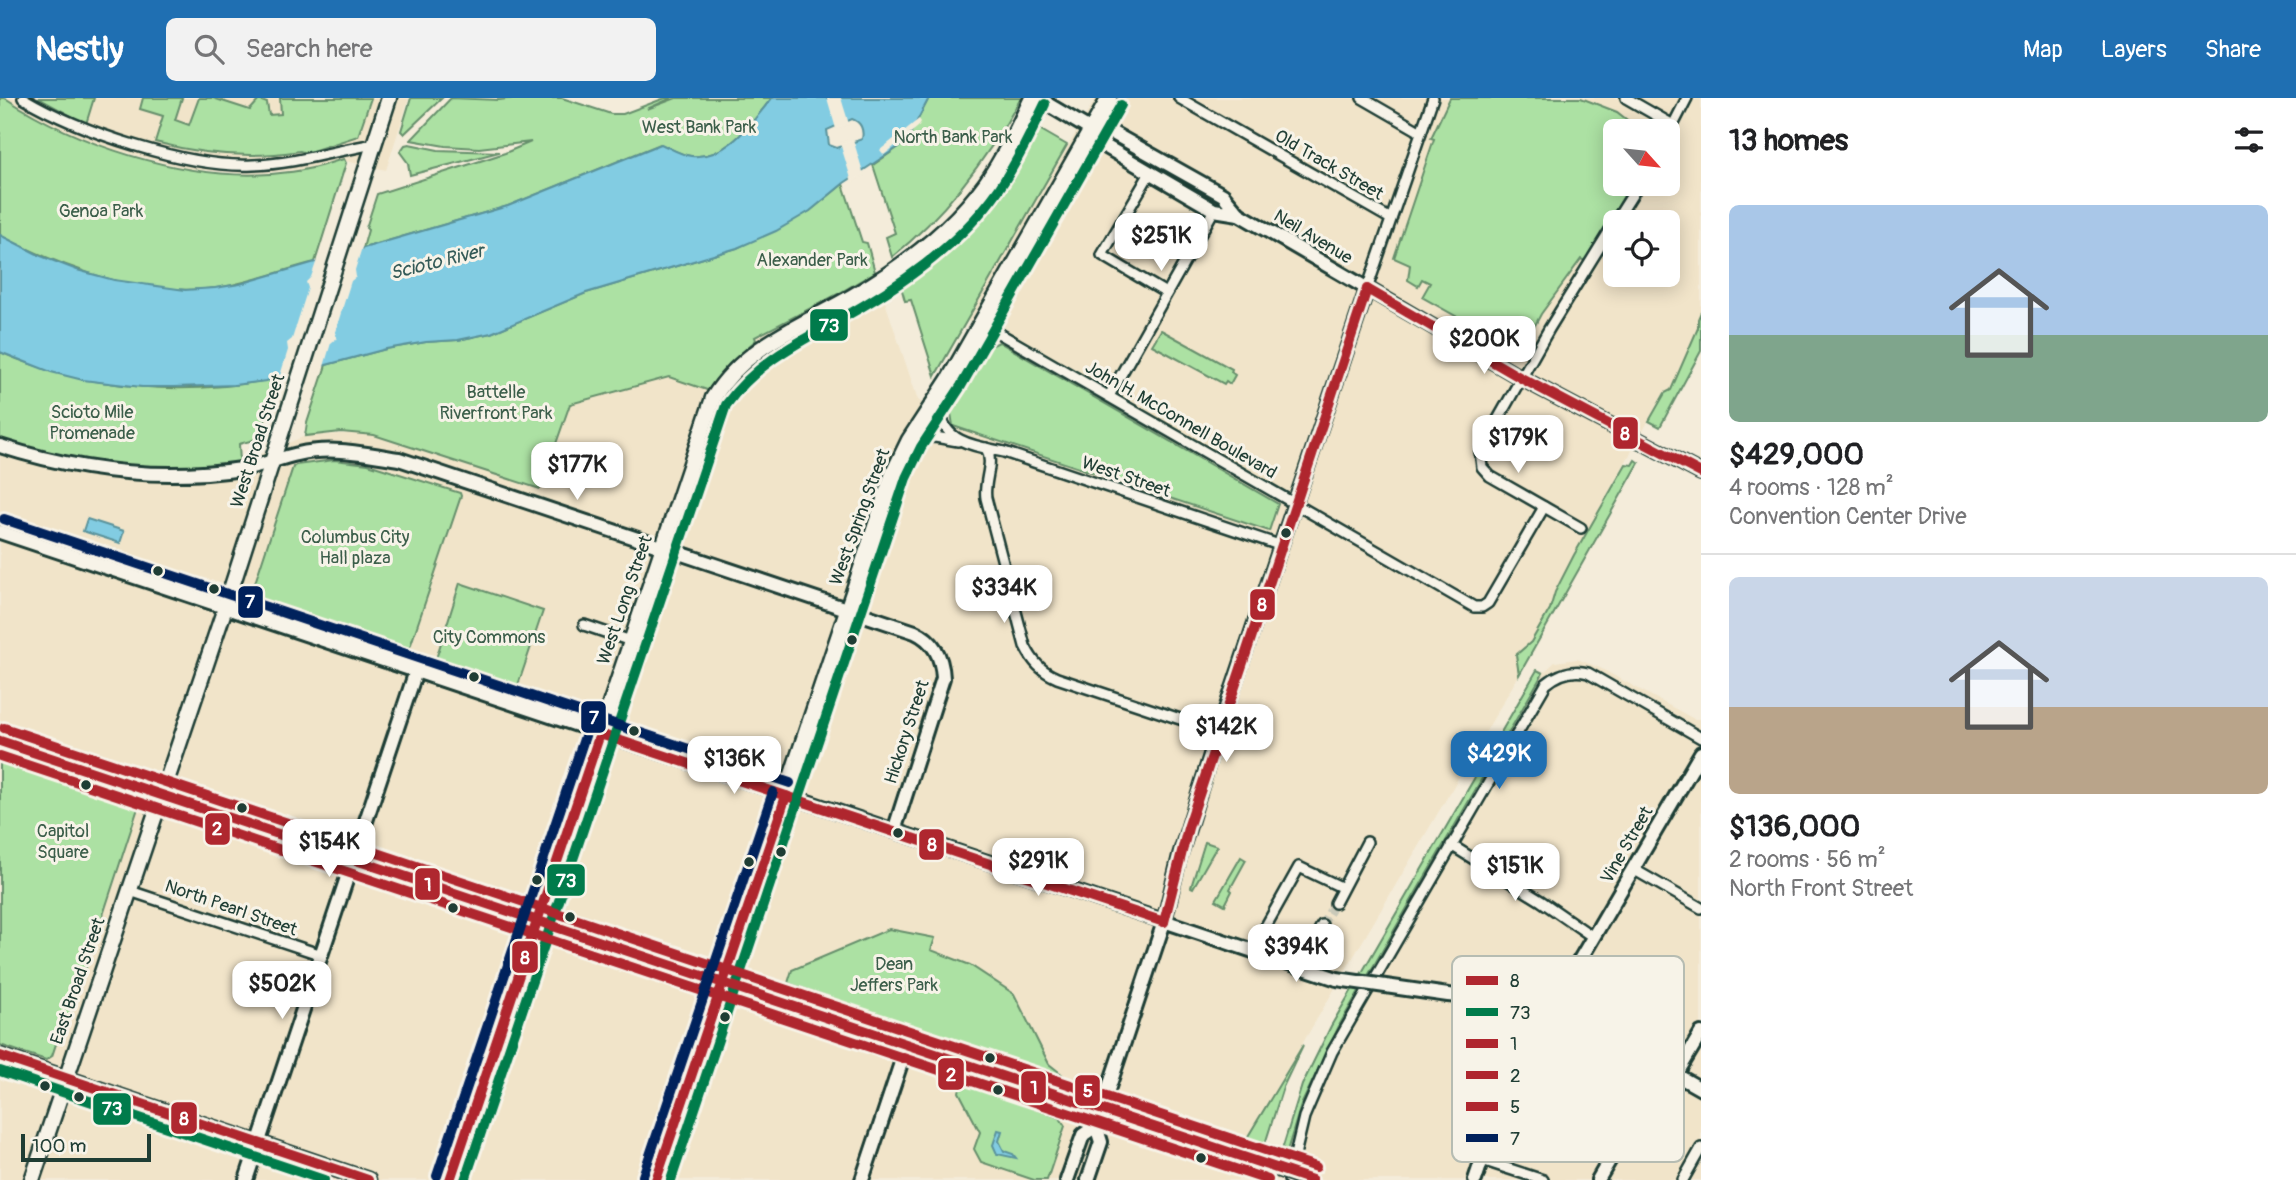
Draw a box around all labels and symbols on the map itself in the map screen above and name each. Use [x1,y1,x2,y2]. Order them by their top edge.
park label: West Bank Park [642,116,757,139]
north arrow [1603,119,1680,196]
street label: Old Track Street [1270,125,1388,206]
park label: North Bank Park [894,126,1013,149]
park label: Genoa Park [59,200,144,223]
street label: Neil Avenue [1269,205,1357,270]
pin: $251K [1112,214,1210,273]
water label: Scioto River [388,238,489,285]
park label: Alexander Park [756,249,868,272]
line badge: 73 [809,308,849,342]
text: 73 [819,314,839,338]
pin: $200K [1435,316,1533,376]
street label: John H. McConnell Boulevard [1081,356,1281,484]
street label: West Broad Street [226,371,291,511]
park label: Battelle Riverfront Park [439,381,553,425]
park label: Scioto Mile Promenade [49,401,135,445]
pin: $179K [1469,416,1567,475]
line badge: 8 [1612,416,1639,450]
text: 8 [1620,422,1630,446]
pin: $177K [528,442,626,502]
street label: West Spring Street [825,445,896,589]
street label: West Street [1079,451,1174,503]
park label: Columbus City Hall plaza [301,526,410,570]
unlabelled marker [1279,526,1293,540]
street label: West Long Street [592,532,658,668]
unlabelled marker [151,564,165,578]
pin: $334K [955,566,1053,625]
unlabelled marker [207,582,221,596]
line badge: 7 [237,585,264,619]
line badge: 8 [1249,588,1276,621]
text: 7 [245,590,256,614]
text: 8 [1257,593,1267,617]
park label: City Commons [433,626,545,649]
unlabelled marker [845,633,859,647]
unlabelled marker [467,670,481,684]
street label: Hickory Street [879,677,935,787]
line badge: 7 [580,700,607,734]
pin: $142K [1177,704,1275,764]
text: 7 [589,706,600,730]
unlabelled marker [627,724,641,738]
pin: $429K [1450,732,1548,791]
pin: $136K [685,736,783,796]
unlabelled marker [79,778,93,792]
unlabelled marker [235,801,249,815]
street label: Vine Street [1596,802,1659,888]
line badge: 2 [204,812,231,846]
text: 2 [212,817,223,841]
park label: Capitol Square [37,820,89,864]
pin: $154K [280,820,378,879]
unlabelled marker [891,826,905,840]
line badge: 8 [918,828,945,861]
text: 8 [927,833,937,857]
pin: $291K [989,838,1087,898]
pin: $151K [1466,844,1564,903]
unlabelled marker [774,845,788,859]
unlabelled marker [742,855,756,869]
line badge: 73 [546,863,586,897]
line badge: 1 [414,867,441,901]
text: 73 [556,869,576,893]
text: 1 [424,873,432,897]
unlabelled marker [530,873,544,887]
street label: North Pearl Street [162,875,301,942]
unlabelled marker [446,901,460,915]
unlabelled marker [563,910,577,924]
street label: East Broad Street [46,914,111,1048]
pin: $394K [1247,924,1345,984]
line badge: 8 [511,940,539,974]
text: 8 [520,946,530,970]
park label: Dean Jeffers Park [850,953,939,997]
legend [1452,956,1684,1162]
pin: $502K [233,962,331,1021]
text: 8 [1510,969,1520,993]
text: 73 [1510,1001,1531,1025]
unlabelled marker [718,1010,732,1024]
text: 1 [1510,1032,1517,1056]
unlabelled marker [983,1051,997,1065]
line badge: 2 [937,1057,965,1091]
text: 2 [946,1063,957,1087]
text: 2 [1510,1064,1521,1088]
line badge: 1 [1020,1070,1047,1104]
line badge: 5 [1074,1074,1101,1107]
text: 1 [1030,1076,1038,1100]
unlabelled marker [38,1079,52,1093]
text: 5 [1083,1079,1093,1103]
unlabelled marker [991,1083,1005,1097]
unlabelled marker [72,1090,86,1104]
line badge: 73 [92,1092,132,1126]
text: 5 [1510,1095,1520,1119]
text: 73 [102,1097,122,1121]
line badge: 8 [170,1101,198,1135]
text: 8 [179,1107,189,1131]
text: 7 [1510,1127,1520,1151]
scale bar [21,1131,150,1163]
unlabelled marker [1194,1151,1208,1165]

